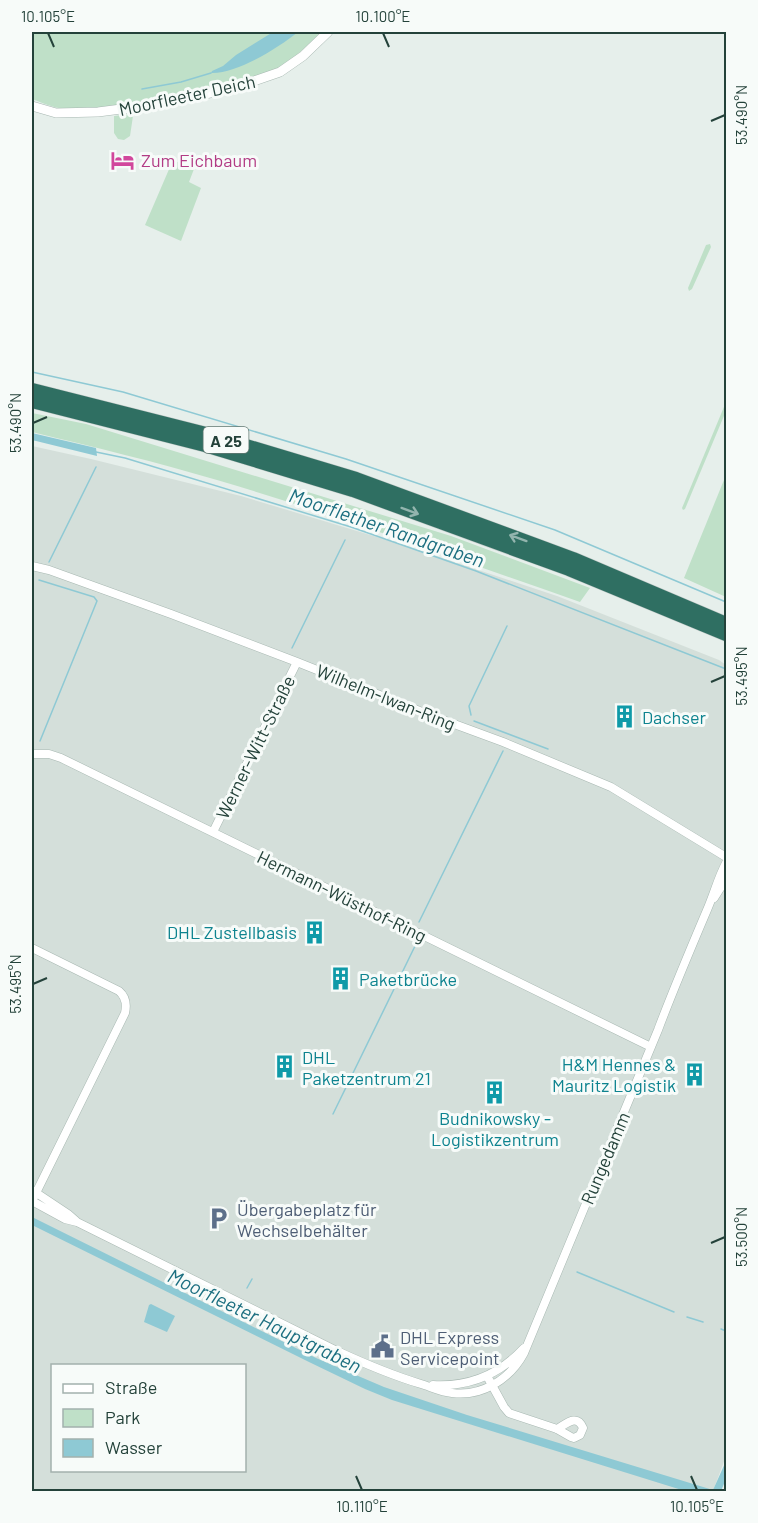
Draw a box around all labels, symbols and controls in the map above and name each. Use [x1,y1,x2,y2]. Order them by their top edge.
text: 10.105°E [21,7,75,25]
text: 10.100°E [356,7,410,25]
street label: Moorfleeter Deich [117,70,257,120]
text: 53.490°N [732,85,750,145]
hotel icon: Zum Eichbaum [110,147,136,173]
place label: Zum Eichbaum [141,149,257,171]
text: 53.490°N [6,393,24,453]
road number: A 25 [204,427,248,453]
water label: Moorflether Randgraben [286,482,488,572]
one-way arrow [400,506,419,517]
one-way arrow [509,532,528,543]
text: 53.495°N [732,646,750,706]
street label: Wilhelm-Iwan-Ring [313,659,459,735]
street label: Werner-Witt-Straße [211,672,299,822]
building icon: Dachser [611,704,637,730]
place label: Dachser [642,706,707,728]
street label: Hermann-Wüsthof-Ring [254,845,430,947]
building icon: DHL Zustellbasis [302,919,328,945]
place label: DHL Zustellbasis [167,921,297,943]
text: 53.495°N [6,954,24,1014]
building icon: Paketbrücke [328,966,354,992]
place label: Paketbrücke [359,968,457,990]
place label: DHL Paketzentrum 21 [302,1046,431,1089]
place label: H&M Hennes & Mauritz Logistik [552,1053,676,1096]
building icon: DHL Paketzentrum 21 [271,1054,297,1080]
building icon: H&M Hennes & Mauritz Logistik [681,1061,707,1087]
building icon: Budnikowsky - Logistikzentrum [482,1079,508,1105]
place label: Budnikowsky - Logistikzentrum [431,1107,559,1150]
street label: Rungedamm [576,1108,634,1208]
place label: Übergabeplatz für Wechselbehälter [237,1198,377,1241]
parking icon: Übergabeplatz für Wechselbehälter [206,1206,232,1232]
text: 53.500°N [732,1207,750,1267]
water label: Moorfleeter Hauptgraben [164,1263,366,1377]
place label: DHL Express Servicepoint [400,1326,500,1369]
public building icon: DHL Express Servicepoint [369,1334,395,1360]
legend [51,1364,246,1472]
text: Straße [105,1376,157,1398]
text: Park [105,1406,140,1428]
text: Wasser [105,1436,163,1458]
text: 10.110°E [336,1497,388,1515]
text: 10.105°E [670,1497,724,1515]

